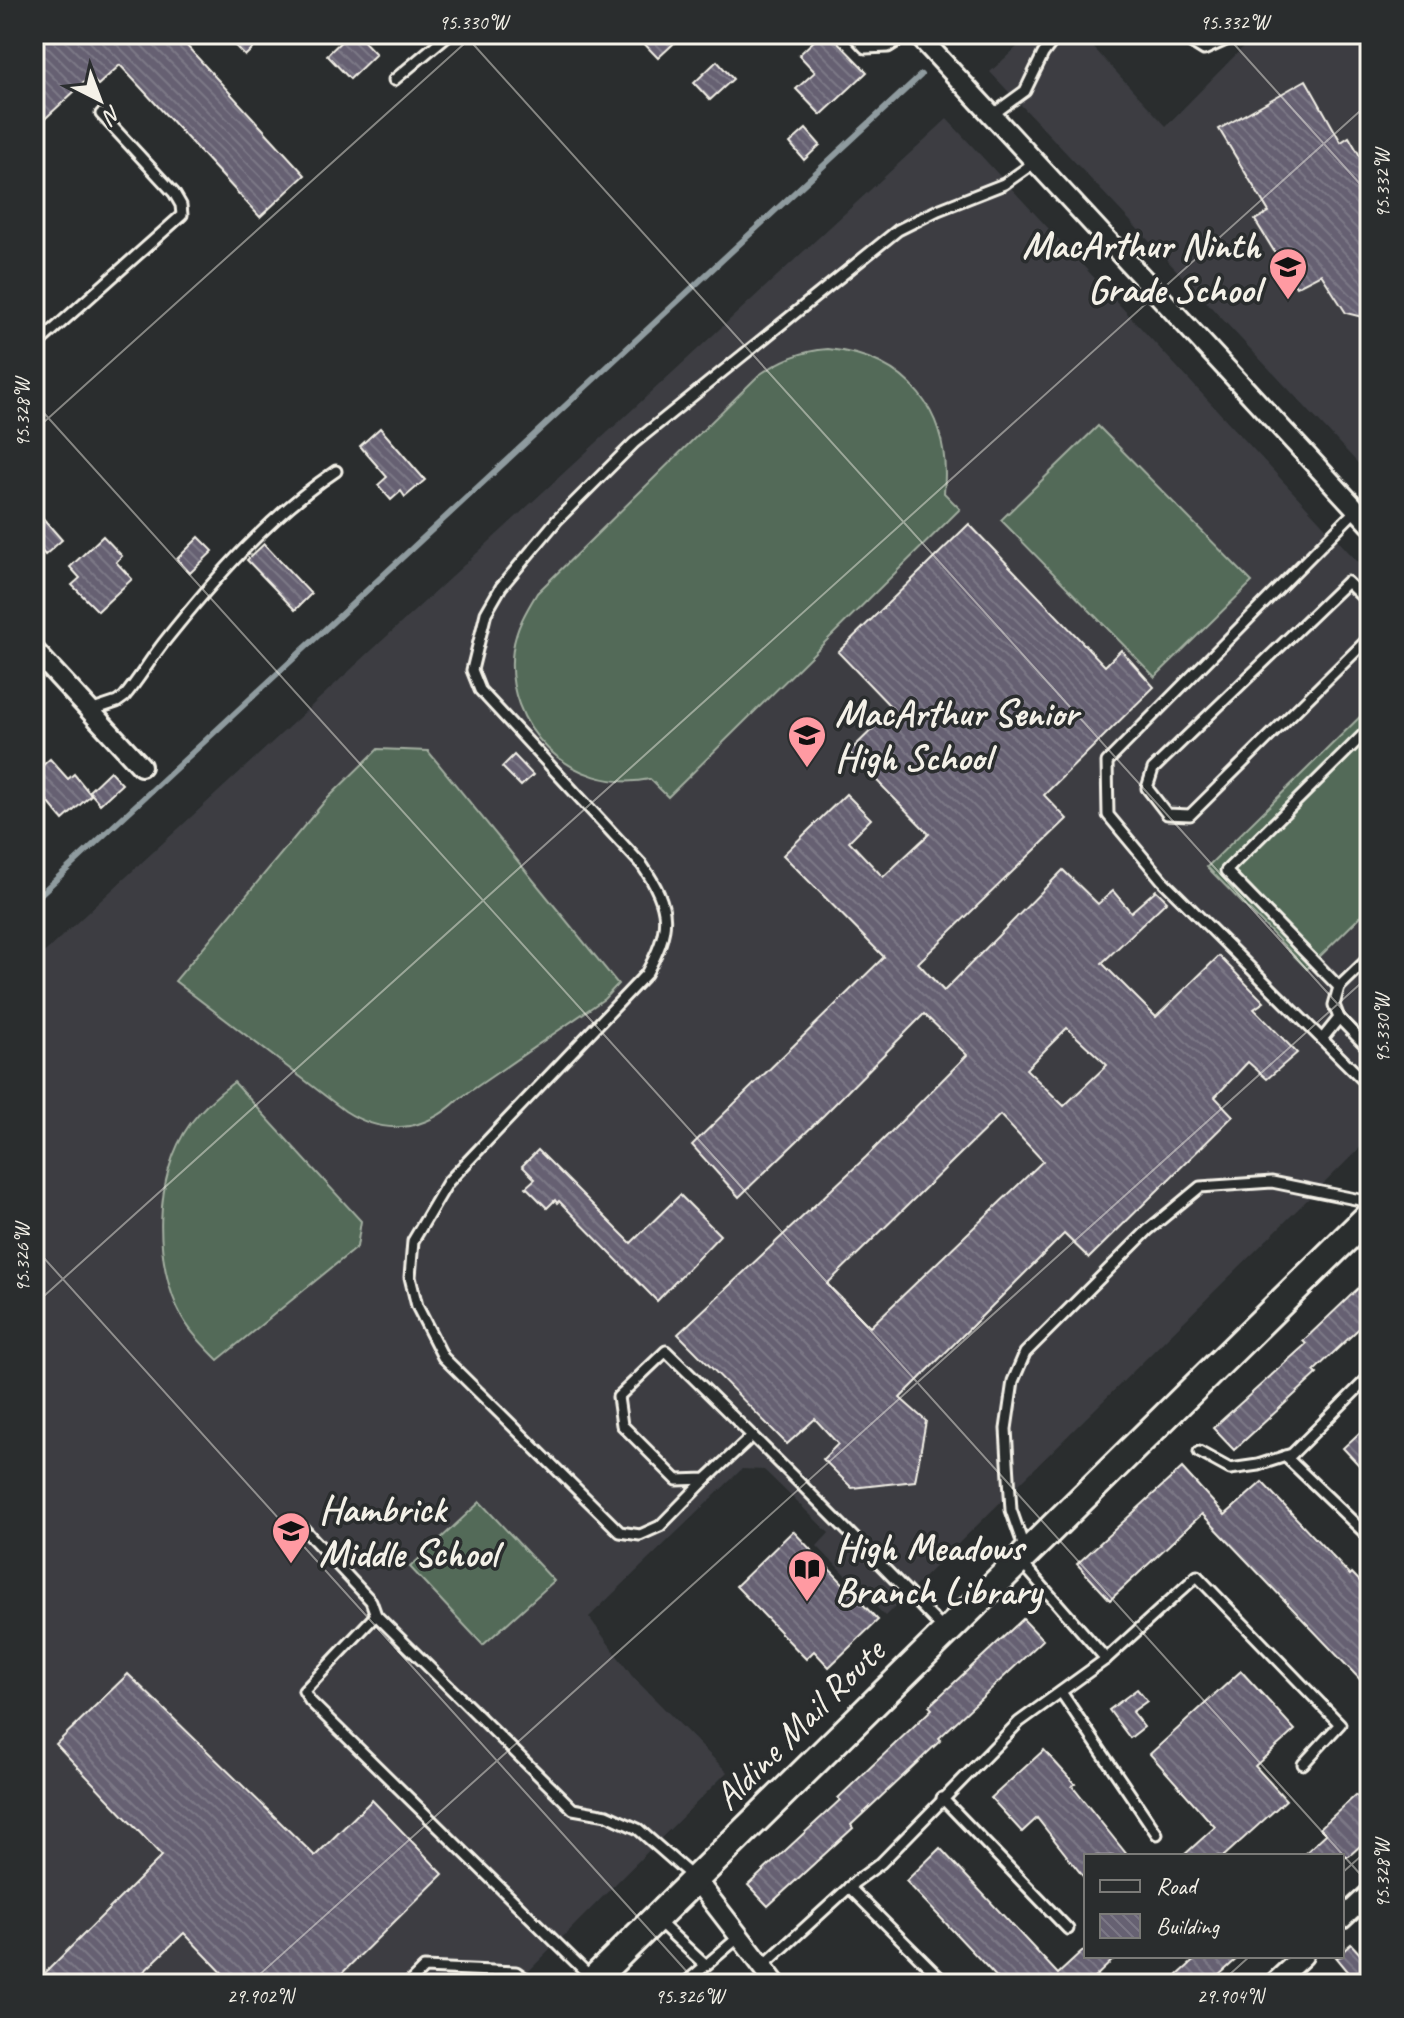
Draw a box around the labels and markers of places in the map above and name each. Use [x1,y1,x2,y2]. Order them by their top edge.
place label: MacArthur Ninth Grade School [1022,222,1267,313]
school or university icon: MacArthur Ninth Grade School [1267,246,1309,301]
place label: MacArthur Senior High School [835,690,1082,781]
school or university icon: MacArthur Senior High School [786,714,828,769]
place label: Hambrick Middle School [319,1486,505,1577]
school or university icon: Hambrick Middle School [270,1510,312,1565]
place label: High Meadows Branch Library [835,1524,1044,1615]
library icon: High Meadows Branch Library [786,1548,828,1603]

